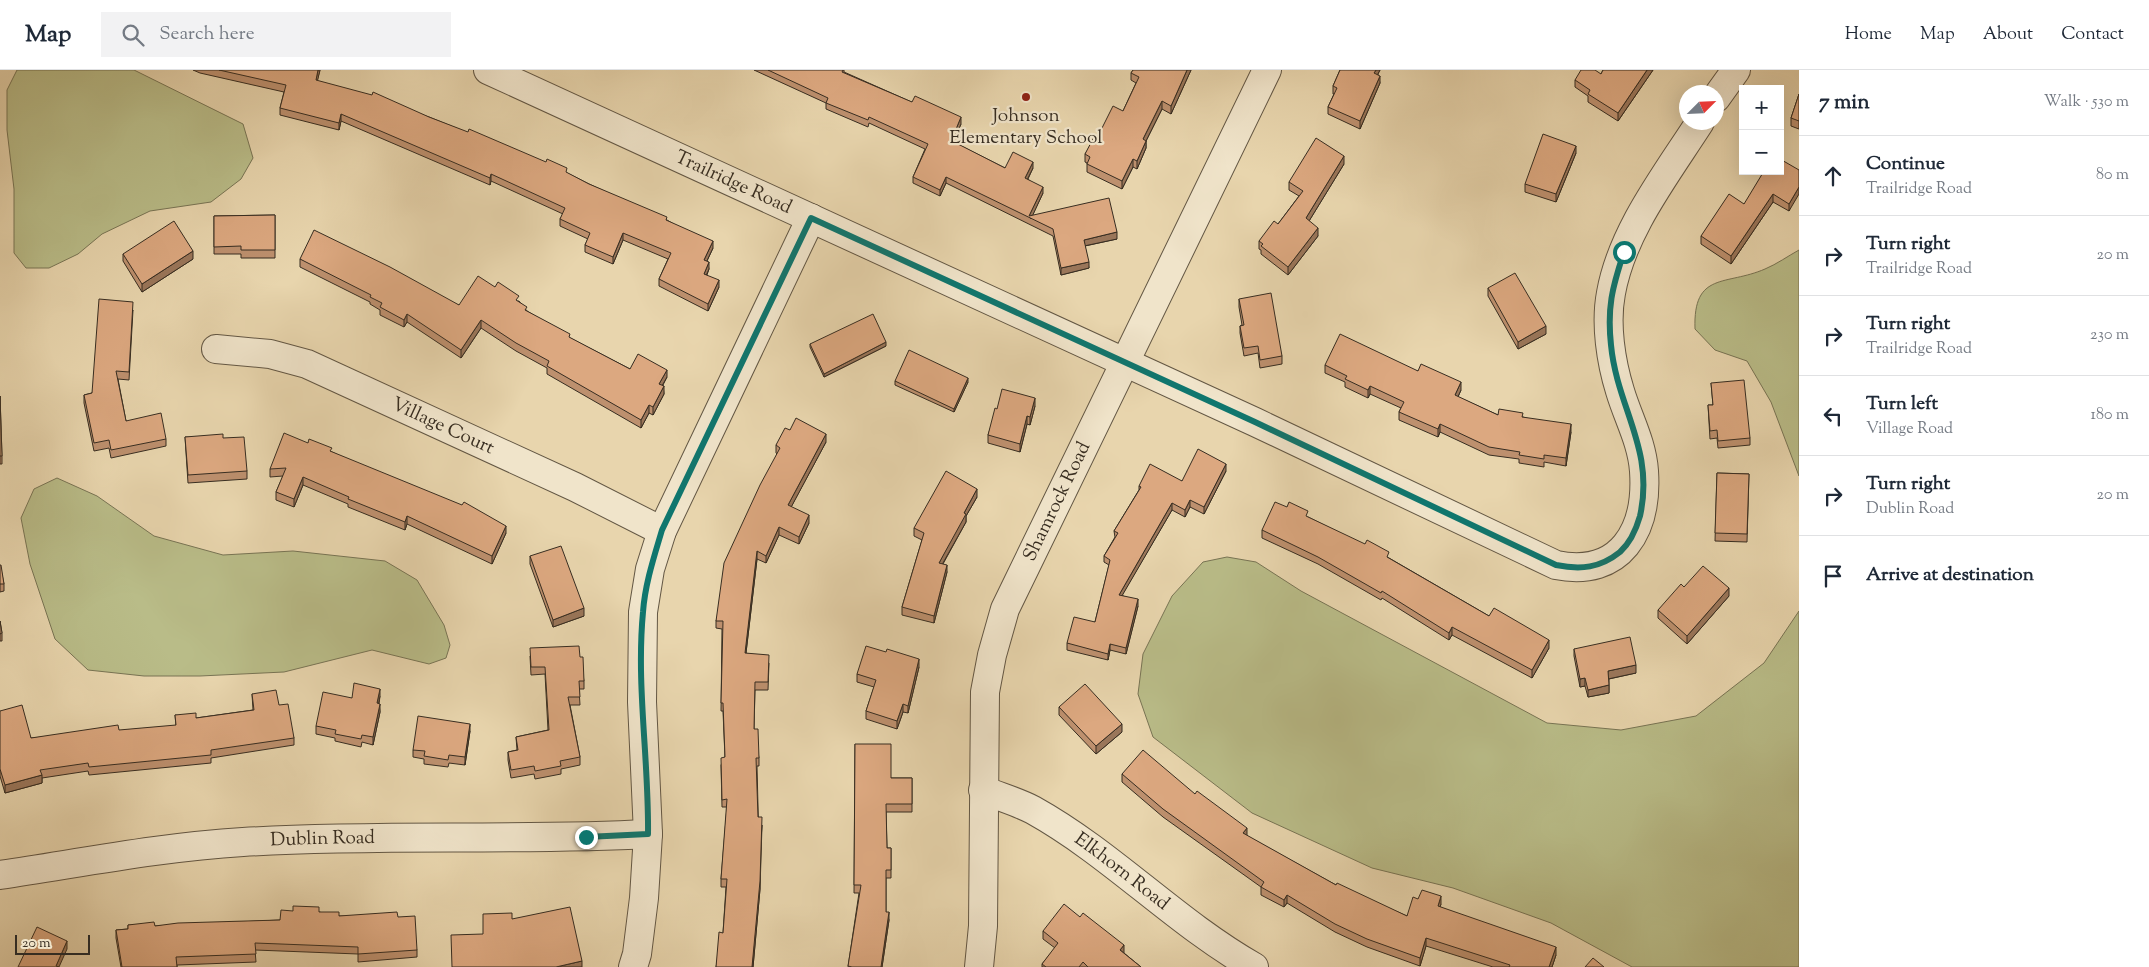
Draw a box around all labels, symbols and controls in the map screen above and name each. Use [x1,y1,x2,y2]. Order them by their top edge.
search box [101,12,451,57]
text: Map [25,18,71,52]
icon: search [119,21,147,49]
text: Search here [159,21,255,48]
text: Home [1845,22,1892,48]
text: Map [1920,22,1955,48]
text: About [1983,22,2033,48]
text: Contact [2061,22,2124,48]
north arrow [1679,85,1724,130]
map controls [1739,85,1784,175]
button: + [1739,85,1784,130]
text: 7 min [1819,88,1870,118]
marker: Johnson Elementary School [1020,91,1032,103]
text: Walk · 530 m [2044,91,2129,114]
place label: Johnson Elementary School [949,103,1103,152]
button: − [1739,130,1784,175]
street label: Trailridge Road [671,144,797,221]
text: Continue [1866,151,1945,178]
icon: ahead [1819,162,1847,190]
text: 80 m [2096,164,2129,187]
text: Trailridge Road [1866,178,1972,201]
text: Turn right [1866,231,1950,258]
route start [1613,241,1636,264]
icon: right [1819,242,1847,270]
text: 20 m [2096,244,2129,267]
text: Trailridge Road [1866,258,1972,281]
text: Turn right [1866,311,1950,338]
icon: right [1819,322,1847,350]
text: 230 m [2090,324,2129,347]
text: Trailridge Road [1866,338,1972,361]
street label: Village Court [387,391,499,462]
text: Turn left [1866,391,1938,418]
icon: left [1819,402,1847,430]
text: 180 m [2090,404,2129,427]
text: Village Road [1866,418,1953,441]
street label: Shamrock Road [1017,437,1098,566]
text: Turn right [1866,471,1950,498]
icon: right [1819,482,1847,510]
text: 20 m [2096,484,2129,507]
text: Dublin Road [1866,498,1954,521]
icon: arrive [1819,562,1847,590]
text: Arrive at destination [1866,562,2034,589]
street label: Dublin Road [270,824,375,854]
route end [575,826,598,849]
street label: Elkhorn Road [1069,826,1175,917]
scale bar [15,932,90,955]
text: 20 m [22,934,51,954]

